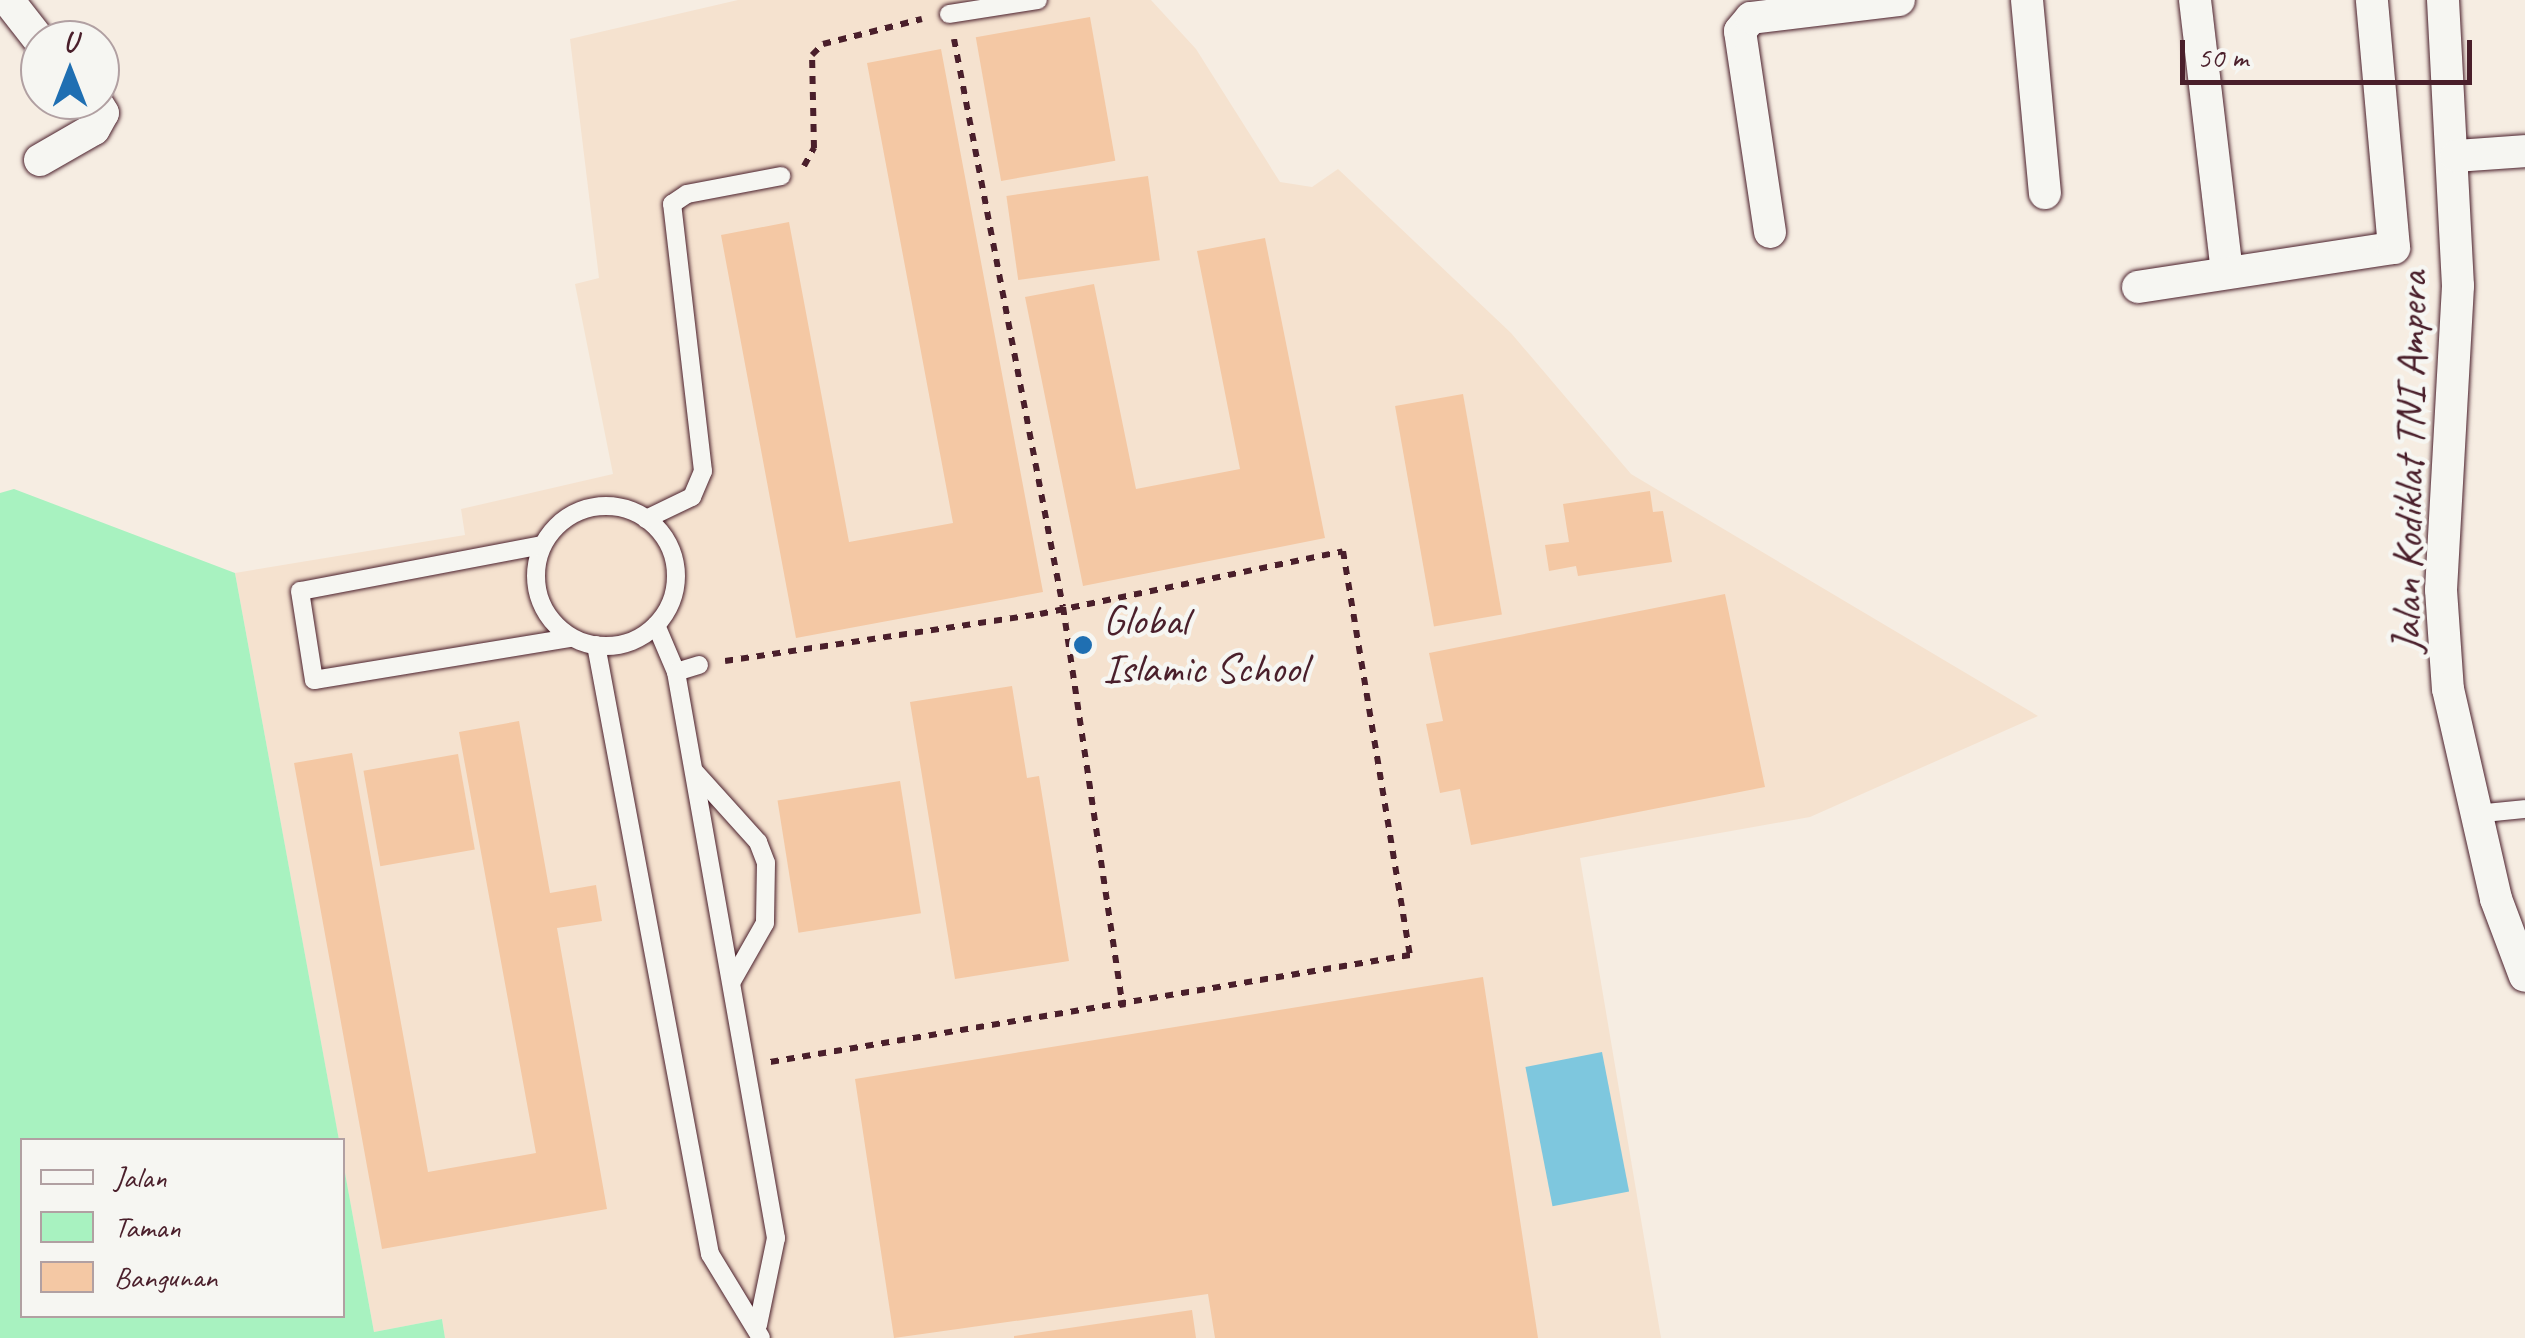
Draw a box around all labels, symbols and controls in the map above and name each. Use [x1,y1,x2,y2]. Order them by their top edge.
north arrow [20,20,120,120]
scale bar [2185,20,2478,82]
text: U [63,24,77,59]
text: 50 m [2197,38,2248,76]
street label: Jalan Kodiklat TNI Ampera [2381,271,2439,653]
place label: Global Islamic School [1103,596,1306,694]
marker: Global Islamic School [1072,634,1094,656]
legend [20,1138,345,1318]
text: Jalan [114,1158,167,1196]
text: Taman [114,1208,180,1246]
text: Bangunan [114,1258,217,1296]

